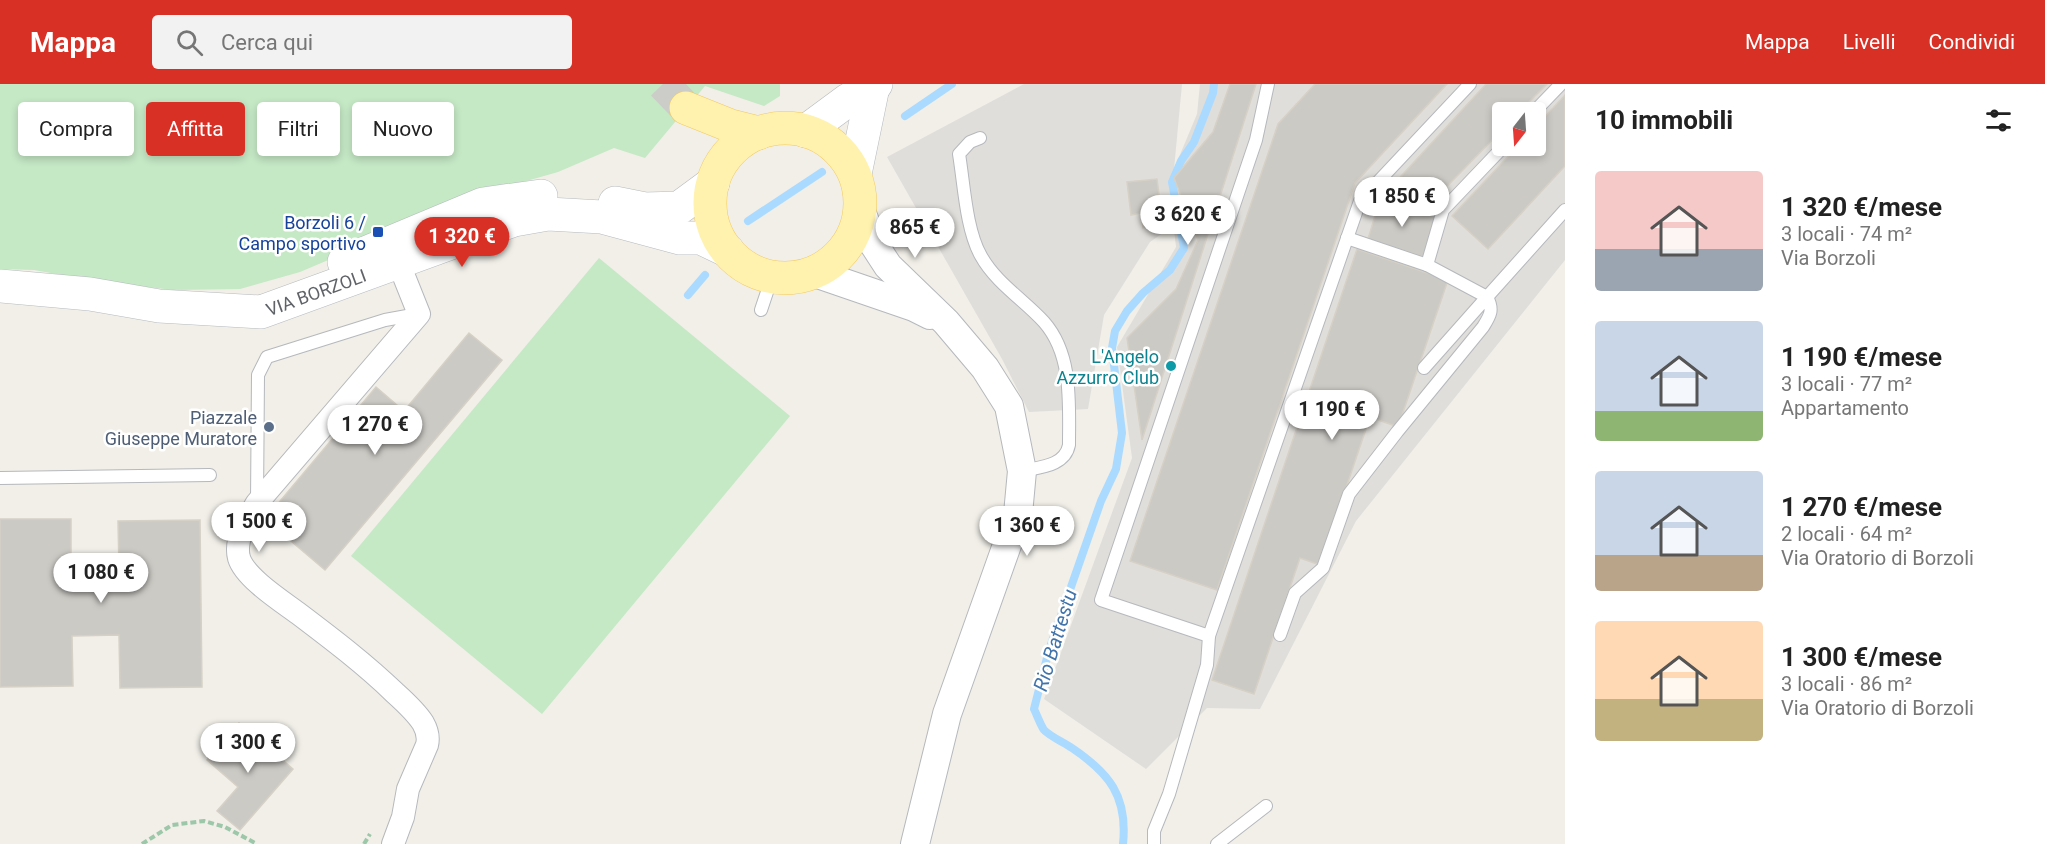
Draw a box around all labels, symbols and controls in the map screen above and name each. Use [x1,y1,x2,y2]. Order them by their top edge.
search box [152,15,572,69]
text: Mappa [30,26,116,59]
icon: search [173,26,206,59]
text: Cerca qui [221,30,313,55]
text: Mappa [1745,30,1810,54]
text: Livelli [1843,30,1896,54]
text: Condividi [1929,30,2015,54]
chip: Compra [18,102,134,156]
chip: Affitta [146,102,245,156]
chip: Filtri [257,102,340,156]
chip: Nuovo [352,102,454,156]
north arrow [1492,102,1546,156]
map controls [1492,102,1546,156]
icon: filters [1982,104,2015,137]
text: 10 immobili [1595,105,1733,135]
pin: 1 850 € [1347,177,1457,228]
text: 1 850 € [1368,184,1436,208]
text: 1 320 €/mese [1781,192,1942,222]
pin: 3 620 € [1133,195,1243,246]
icon: home [1643,195,1715,267]
text: 3 620 € [1154,202,1222,226]
pin: 865 € [873,208,957,259]
place label: Borzoli 6 / Campo sportivo [239,212,366,254]
text: 865 € [890,215,940,239]
pin: 1 320 € [407,217,517,268]
text: 3 locali · 74 m² [1781,222,1912,246]
text: 1 320 € [428,224,496,248]
marker: Borzoli 6 / Campo sportivo [371,225,385,239]
text: Via Borzoli [1781,246,1876,270]
street label: VIA BORZOLI [263,264,369,320]
text: 1 190 €/mese [1781,342,1942,372]
icon: home [1643,345,1715,417]
place label: L'Angelo Azzurro Club [1056,346,1159,388]
marker: L'Angelo Azzurro Club [1164,359,1178,373]
text: 3 locali · 77 m² [1781,372,1912,396]
pin: 1 190 € [1277,390,1387,441]
text: Appartamento [1781,396,1909,420]
text: 1 190 € [1298,397,1366,421]
pin: 1 270 € [320,405,430,456]
place label: Piazzale Giuseppe Muratore [105,407,257,449]
text: 1 270 € [341,412,409,436]
marker: Piazzale Giuseppe Muratore [262,420,276,434]
text: 1 270 €/mese [1781,492,1942,522]
icon: home [1643,495,1715,567]
pin: 1 500 € [204,502,314,553]
pin: 1 360 € [972,506,1082,557]
text: 1 500 € [225,509,293,533]
text: 1 360 € [993,513,1061,537]
text: 2 locali · 64 m² [1781,522,1912,546]
text: Via Oratorio di Borzoli [1781,546,1974,570]
pin: 1 080 € [46,553,156,604]
text: 1 080 € [67,560,135,584]
water label: Rio Battestu [1028,586,1082,694]
text: 1 300 €/mese [1781,642,1942,672]
icon: home [1643,645,1715,717]
text: 3 locali · 86 m² [1781,672,1912,696]
text: Via Oratorio di Borzoli [1781,696,1974,720]
pin: 1 300 € [193,723,303,774]
text: 1 300 € [214,730,282,754]

